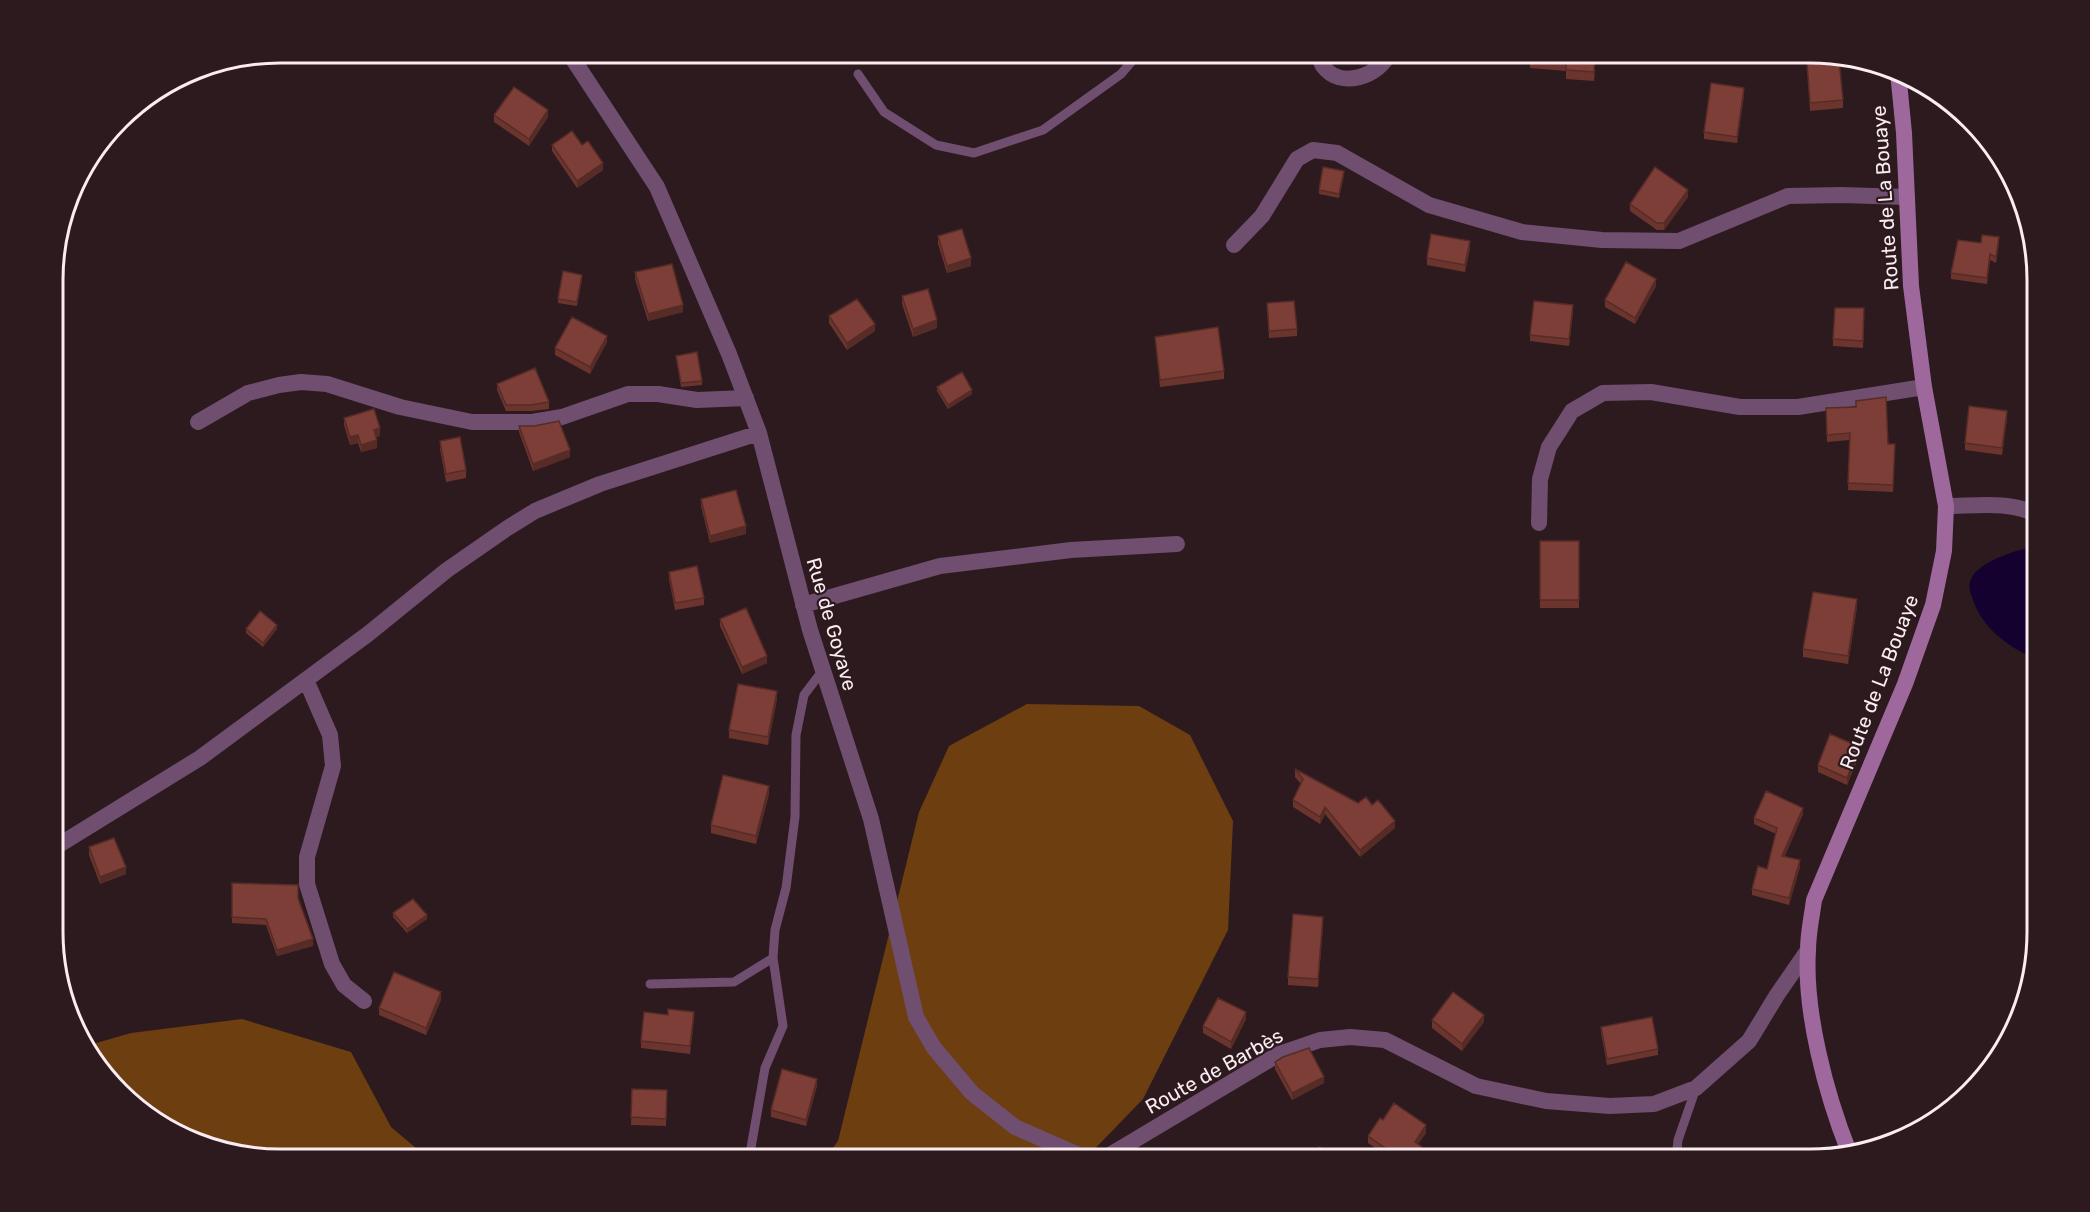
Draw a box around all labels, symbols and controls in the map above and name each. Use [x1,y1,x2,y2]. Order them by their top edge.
street label: Route de La Bouaye [1867,105,1903,291]
street label: Rue de Goyave [802,555,862,693]
street label: Route de La Bouaye [1835,591,1923,773]
street label: Route de Barbès [1141,1023,1287,1119]

